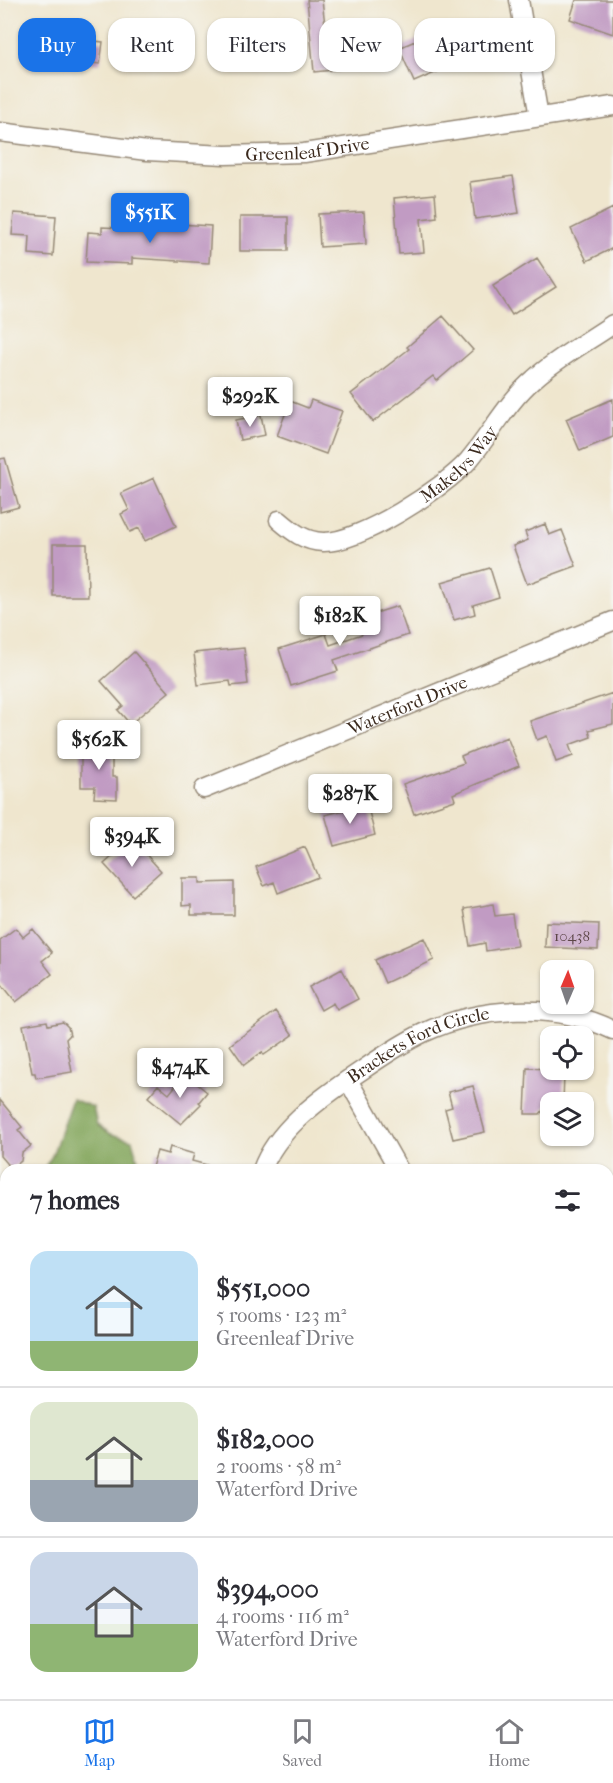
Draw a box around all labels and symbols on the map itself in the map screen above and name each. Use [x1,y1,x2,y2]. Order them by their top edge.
street label: Greenleaf Drive [245,133,371,165]
pin: $551K [108,193,192,244]
pin: $292K [208,377,292,428]
street label: Makelys Way [416,420,502,507]
pin: $182K [298,596,382,647]
street label: Waterford Drive [344,671,471,740]
pin: $562K [57,720,141,771]
pin: $287K [308,774,392,825]
pin: $394K [90,817,174,868]
house number: 10438 [554,927,590,945]
north arrow [540,960,594,1014]
street label: Brackets Ford Circle [343,1003,491,1088]
pin: $474K [138,1048,222,1099]

